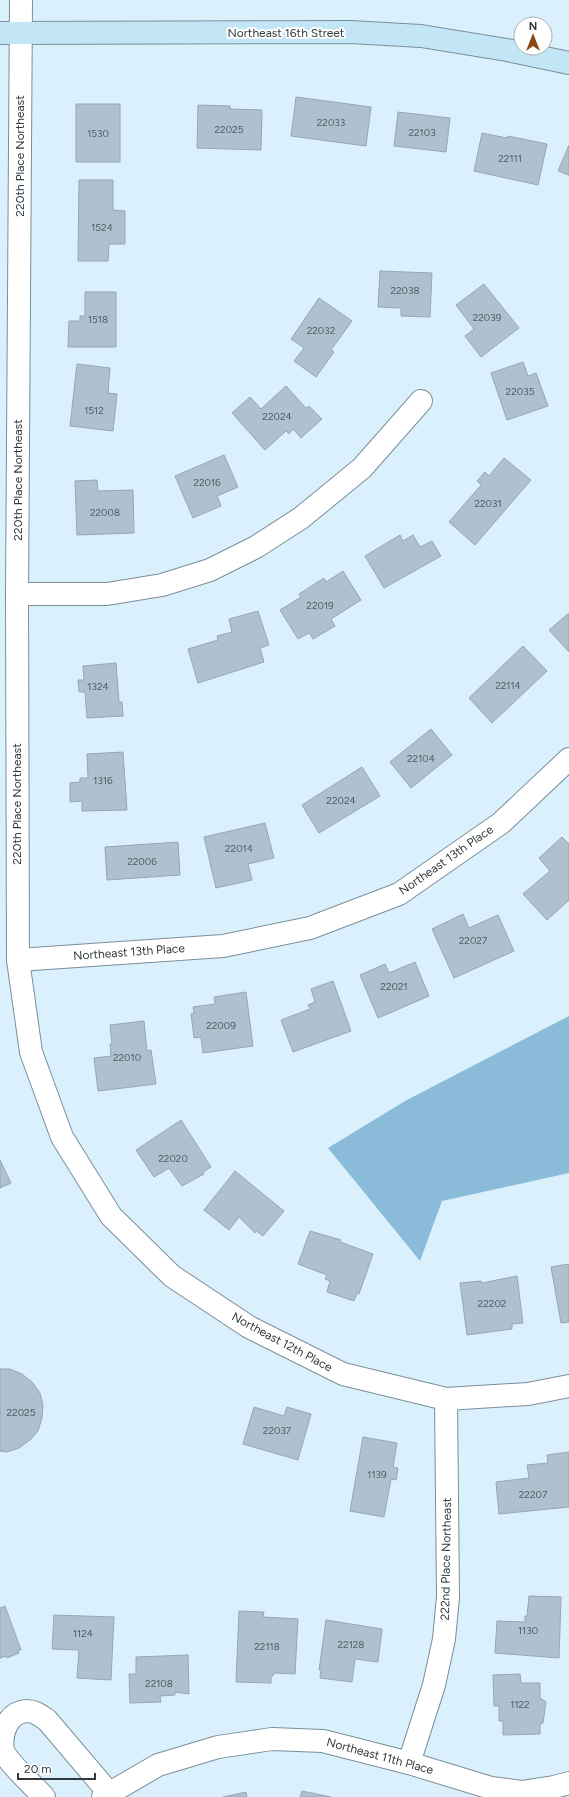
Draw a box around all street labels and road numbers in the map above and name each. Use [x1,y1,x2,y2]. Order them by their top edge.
street label: Northeast 16th Street [228,26,345,40]
street label: 220th Place Northeast [13,95,27,217]
street label: 220th Place Northeast [11,419,25,541]
street label: 220th Place Northeast [10,743,24,865]
street label: Northeast 13th Place [396,822,496,898]
street label: Northeast 13th Place [73,941,186,963]
street label: Northeast 12th Place [229,1310,335,1375]
street label: 222nd Place Northeast [438,1497,454,1621]
street label: Northeast 11th Place [325,1735,435,1777]

